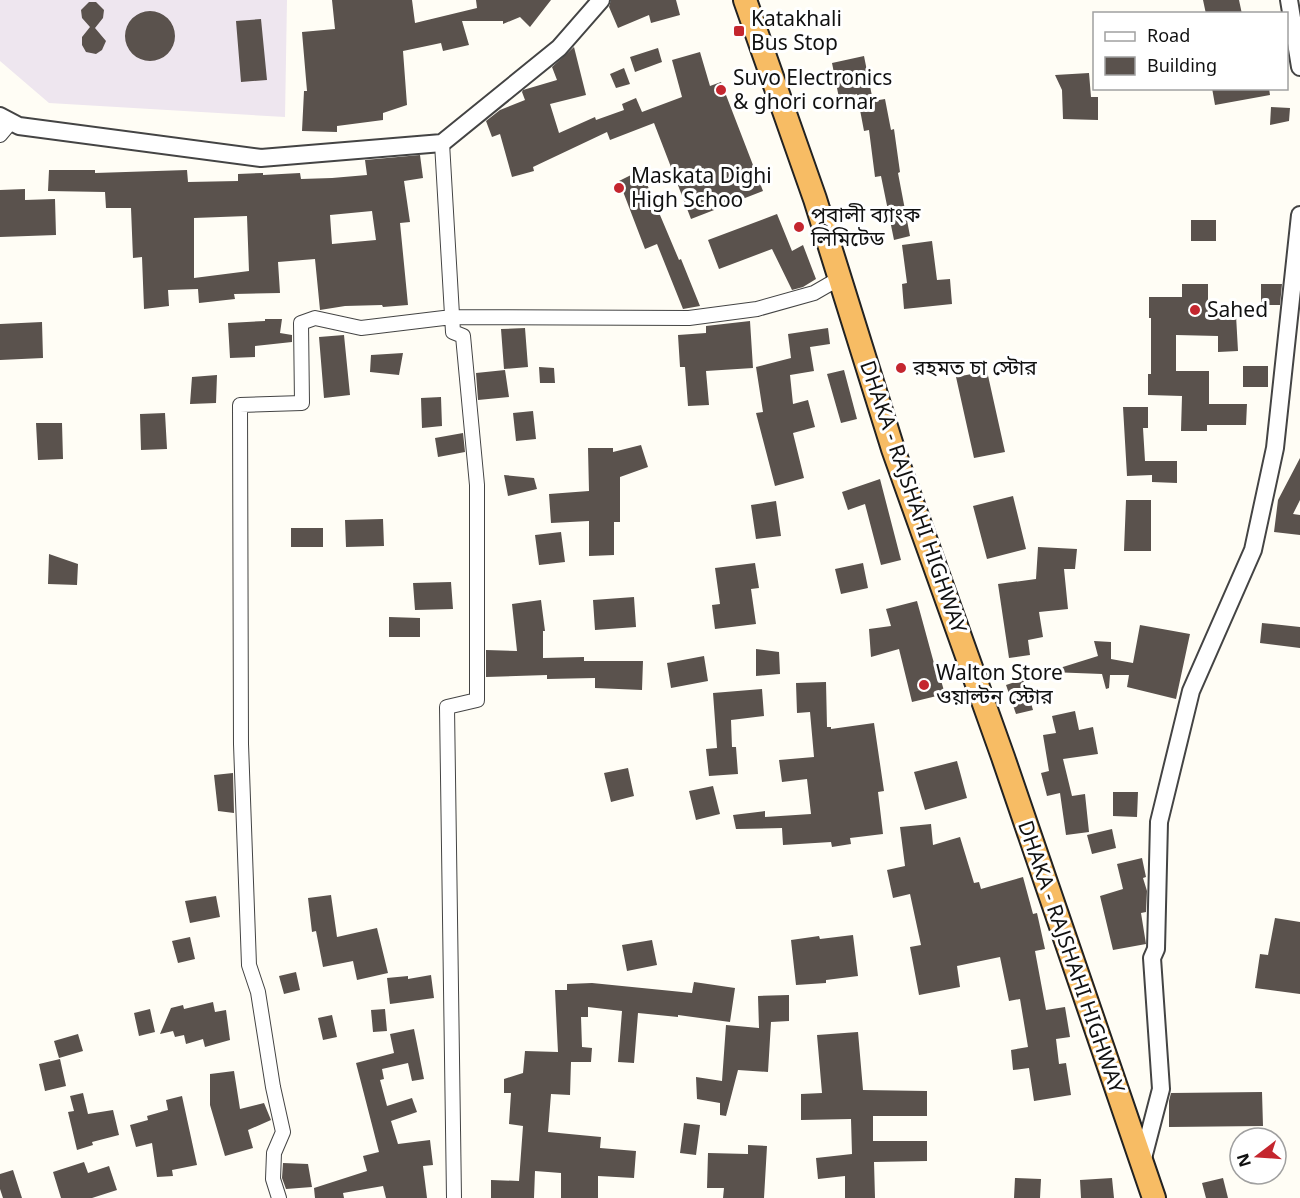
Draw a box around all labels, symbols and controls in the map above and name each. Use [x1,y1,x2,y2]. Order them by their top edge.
place label: Katakhali Bus Stop [751,7,842,59]
legend [1093,12,1288,90]
marker: Katakhali Bus Stop [732,24,746,38]
text: Road [1147,25,1190,49]
text: Building [1147,55,1217,79]
place label: Suvo Electronics & ghori cornar [733,66,892,118]
marker: Suvo Electronics & ghori cornar [714,83,728,97]
place label: Maskata Dighi High Schoo [631,164,772,216]
marker: Maskata Dighi High Schoo [612,181,626,195]
place label: পূবালী ব্যাংক লিমিটেড [810,203,922,255]
marker: পূবালী ব্যাংক লিমিটেড [792,220,806,234]
place label: Sahed [1207,298,1268,326]
marker: Sahed [1188,303,1202,317]
place label: রহমত চা স্টোর [912,356,1037,384]
street label: DHAKA - RAJSHAHI HIGHWAY [851,358,971,638]
marker: রহমত চা স্টোর [894,361,908,375]
place label: Walton Store ওয়াল্টন স্টোর [936,661,1063,713]
marker: Walton Store ওয়াল্টন স্টোর [917,678,931,692]
street label: DHAKA - RAJSHAHI HIGHWAY [1009,818,1129,1098]
north arrow [1228,1126,1288,1186]
text: N [1233,1150,1258,1169]

